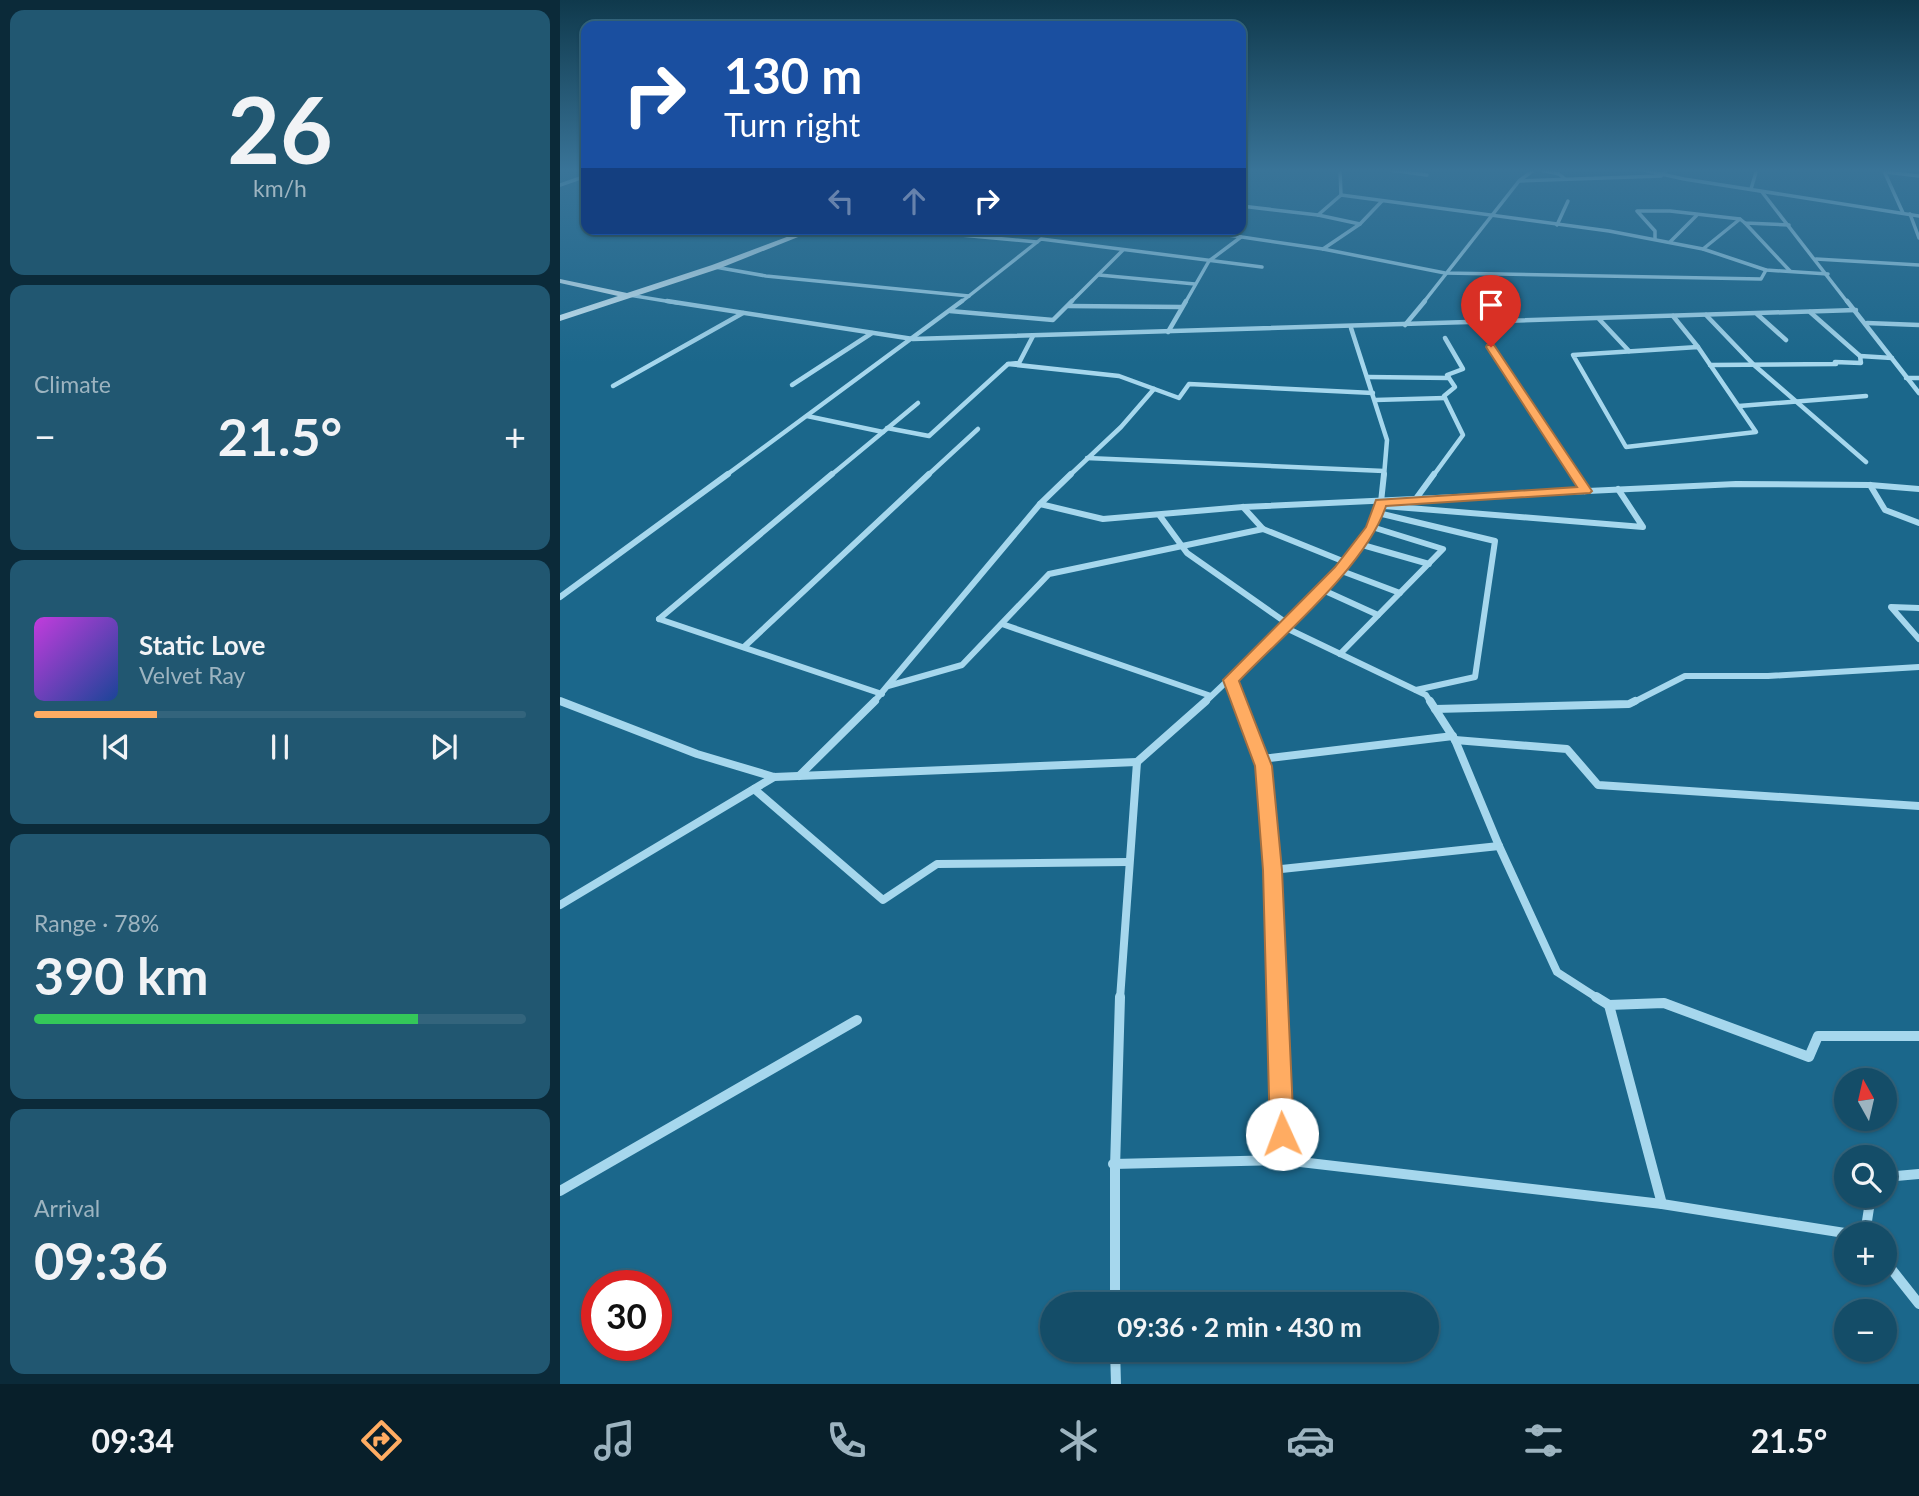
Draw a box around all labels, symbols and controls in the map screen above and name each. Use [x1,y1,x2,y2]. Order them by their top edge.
text: 130 m [724,46,862,104]
icon: right [609,49,700,140]
text: 26 [227,74,333,183]
text: Turn right [724,105,860,144]
text: km/h [253,174,307,202]
icon: left [822,182,860,220]
icon: ahead [895,182,933,220]
icon: right [968,182,1006,220]
pin [1461,275,1521,347]
icon: arrive [1472,286,1510,324]
text: Climate [34,370,111,398]
text: 21.5° [218,405,342,467]
text: − [34,413,56,459]
text: + [504,413,526,459]
text: Static Love [139,629,266,661]
text: Velvet Ray [139,661,245,689]
icon: previous [97,728,135,766]
icon: pause [261,728,299,766]
icon: next [425,728,463,766]
text: Range · 78% [34,909,159,937]
text: 390 km [34,944,208,1006]
north arrow [1834,1068,1897,1130]
map controls [1834,1068,1897,1362]
position arrow [1245,1097,1319,1171]
button: search [1834,1145,1897,1208]
text: Arrival [34,1194,100,1222]
button: + [1834,1222,1897,1285]
text: 09:36 [34,1229,168,1291]
speed limit sign: 30 [581,1270,672,1361]
button: − [1834,1299,1897,1362]
text: 09:36 · 2 min · 430 m [1117,1311,1362,1343]
icon: directions [357,1416,406,1465]
icon: music [590,1416,639,1465]
icon: phone [822,1416,871,1465]
icon: climate [1054,1416,1103,1465]
icon: car [1286,1416,1335,1465]
icon: filters [1519,1416,1568,1465]
text: 09:34 [92,1421,174,1460]
text: 21.5° [1751,1421,1827,1460]

